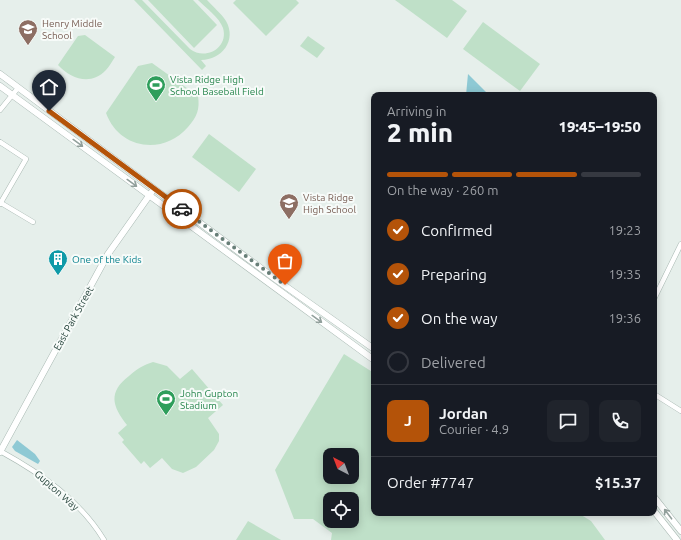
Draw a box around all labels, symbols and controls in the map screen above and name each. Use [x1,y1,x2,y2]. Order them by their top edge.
school or university icon: Henry Middle School [17,18,39,46]
place label: Henry Middle School [42,18,102,41]
pin [32,70,66,111]
sports icon: Vista Ridge High School Baseball Field [145,74,167,102]
place label: Vista Ridge High School Baseball Field [170,74,264,97]
icon: home [38,76,60,98]
text: Arriving in [387,104,446,118]
text: 2 min [387,118,453,147]
text: 19:45–19:50 [558,118,641,135]
one-way arrow [72,139,83,147]
one-way arrow [126,178,137,187]
text: On the way · 260 m [387,183,499,197]
courier [162,189,202,229]
school or university icon: Vista Ridge High School [278,192,300,220]
place label: Vista Ridge High School [303,192,356,215]
icon: car [171,198,193,220]
icon: check [387,219,409,241]
text: Confirmed [421,222,493,239]
text: 19:23 [608,223,641,237]
pin [268,244,302,285]
building icon: One of the Kids [47,248,69,276]
icon: bag [274,250,296,272]
place label: One of the Kids [72,254,142,265]
icon: check [387,263,409,285]
text: Preparing [421,266,487,283]
text: 19:35 [608,267,641,281]
street label: East Park Street [51,284,96,352]
icon: check [387,307,409,329]
text: On the way [421,310,497,327]
text: 19:36 [608,311,641,325]
one-way arrow [312,315,323,323]
text: Delivered [421,354,486,371]
sports icon: John Gupton Stadium [155,388,177,416]
place label: John Gupton Stadium [180,388,238,411]
button: chat [547,400,589,442]
button: phone [599,400,641,442]
text: Jordan [439,405,488,422]
text: J [404,412,412,429]
text: Courier · 4.9 [439,422,509,436]
north arrow [323,448,359,484]
map controls [323,448,359,528]
street label: Gupton Way [32,468,81,513]
text: Order #7747 [387,474,474,491]
text: $15.37 [595,474,641,491]
button: locate [323,492,359,528]
one-way arrow [664,508,672,519]

